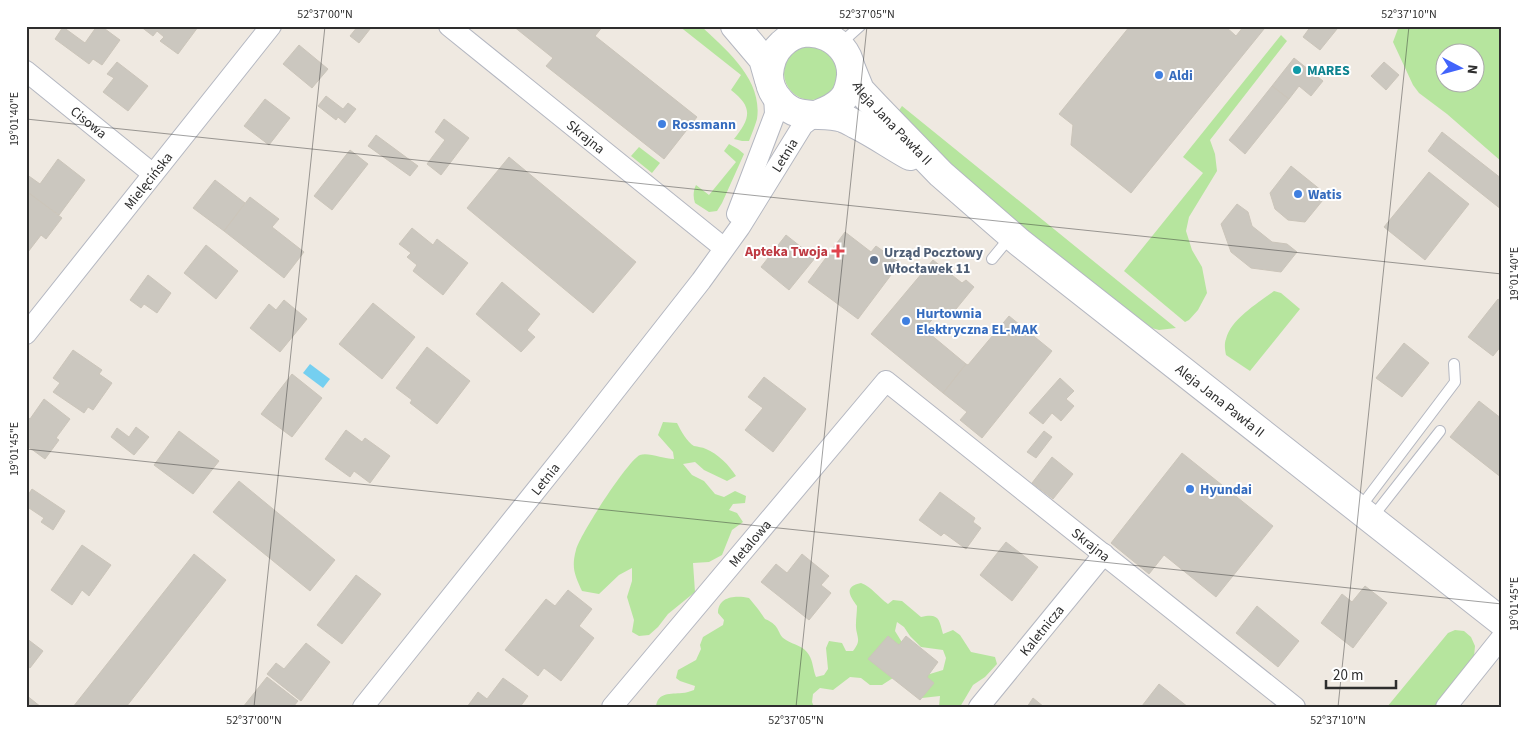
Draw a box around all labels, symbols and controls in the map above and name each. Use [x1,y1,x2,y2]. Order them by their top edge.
text: 52°37'00"N [297,6,353,23]
text: 52°37'05"N [839,6,895,23]
text: 52°37'10"N [1381,6,1437,23]
north arrow [1436,42,1486,92]
place label: MARES [1307,61,1350,81]
marker: MARES [1291,64,1303,76]
text: N [1462,64,1482,75]
place label: Aldi [1168,66,1193,86]
marker: Aldi [1153,69,1165,81]
street label: Aleja Jana Pawła II [847,79,936,170]
text: 19°01'40"E [6,92,23,146]
street label: Cisowa [66,102,111,144]
place label: Rossmann [672,115,736,135]
street label: Skrajna [562,116,609,159]
marker: Rossmann [656,118,668,130]
street label: Letnia [767,135,803,176]
street label: Mielęcińska [120,148,178,214]
place label: Watis [1308,185,1342,205]
marker: Watis [1292,188,1304,200]
place label: Apteka Twoja [744,242,828,262]
place label: Urząd Pocztowy Włocławek 11 [884,243,984,279]
marker: Apteka Twoja [832,245,844,257]
text: 19°01'40"E [1506,247,1523,301]
marker: Urząd Pocztowy Włocławek 11 [868,254,880,266]
place label: Hurtownia Elektryczna EL-MAK [916,304,1038,340]
marker: Hurtownia Elektryczna EL-MAK [900,315,912,327]
street label: Aleja Jana Pawła II [1171,360,1269,443]
text: 19°01'45"E [6,422,23,476]
street label: Letnia [527,459,565,500]
place label: Hyundai [1200,480,1252,500]
marker: Hyundai [1184,483,1196,495]
street label: Metalowa [725,516,776,572]
street label: Skrajna [1067,524,1114,567]
text: 19°01'45"E [1506,577,1523,631]
street label: Kaletnicza [1016,601,1069,661]
scale bar [1326,658,1396,690]
text: 20 m [1333,665,1363,686]
text: 52°37'00"N [226,712,282,729]
text: 52°37'05"N [768,712,824,729]
text: 52°37'10"N [1310,712,1366,729]

